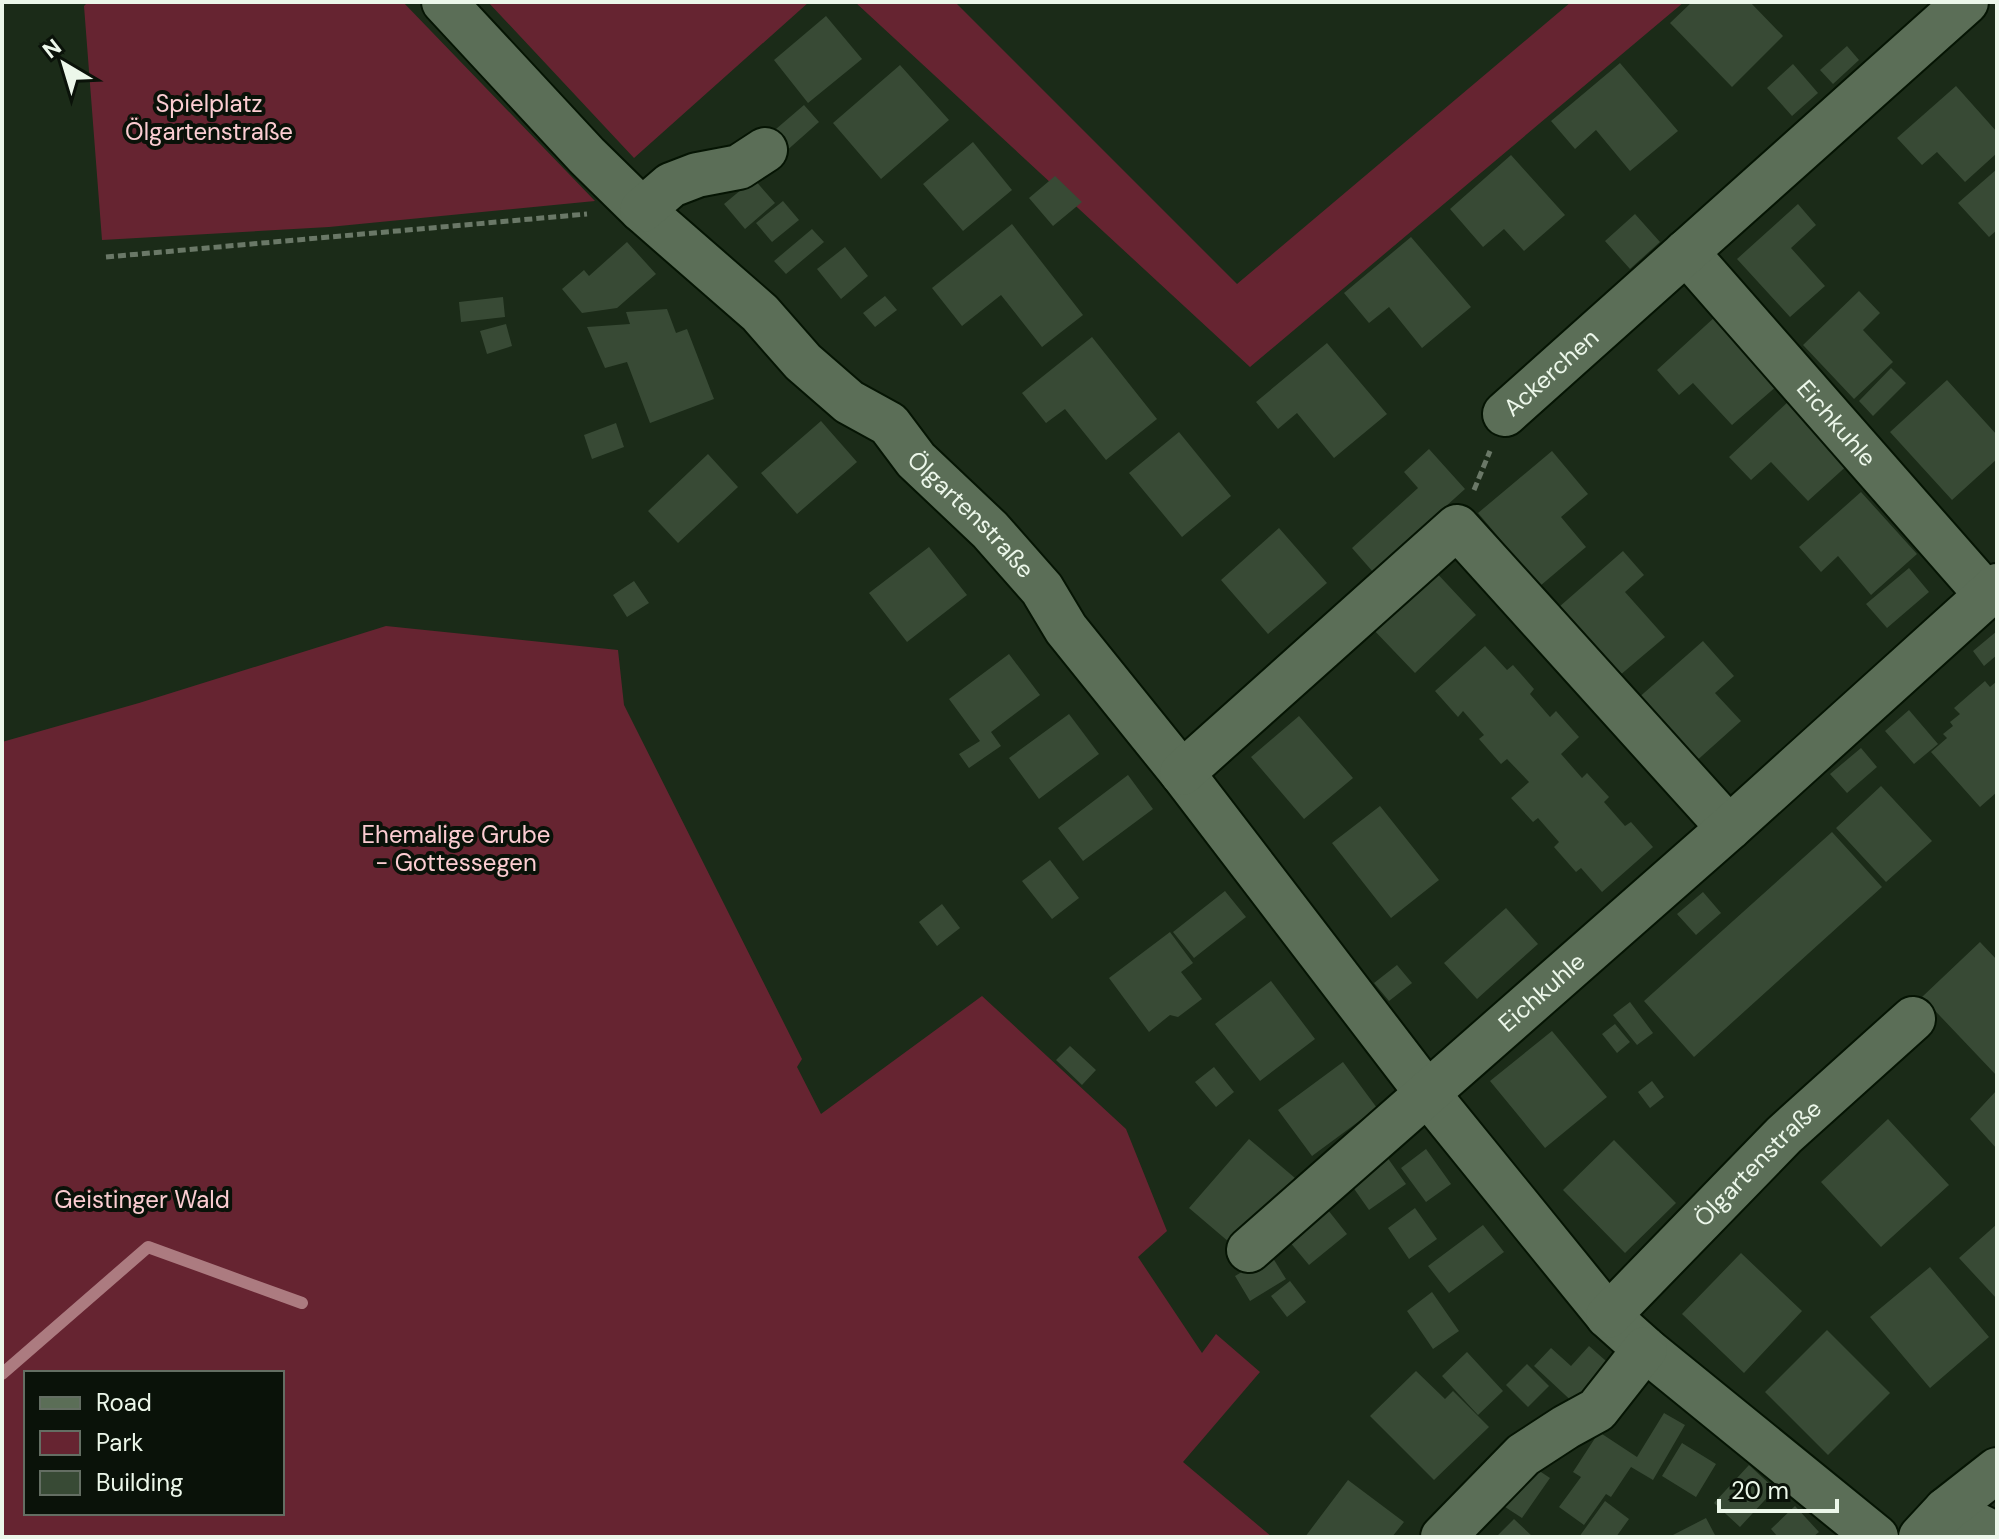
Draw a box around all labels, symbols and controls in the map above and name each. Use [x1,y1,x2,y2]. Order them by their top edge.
north arrow [24,24,104,104]
text: N [37,32,67,65]
park label: Spielplatz Ölgartenstraße [125,88,293,147]
street label: Ackerchen [1497,322,1605,423]
street label: Eichkuhle [1790,373,1883,473]
street label: Ölgartenstraße [901,444,1041,584]
park label: Ehemalige Grube - Gottessegen [362,819,550,878]
street label: Eichkuhle [1492,946,1591,1039]
street label: Ölgartenstraße [1687,1093,1828,1233]
park label: Geistinger Wald [54,1184,230,1215]
legend [24,1371,284,1515]
text: Road [96,1387,152,1418]
text: Park [96,1427,143,1458]
scale bar [1719,1463,1837,1513]
text: Building [96,1467,183,1498]
text: 20 m [1731,1475,1789,1506]

